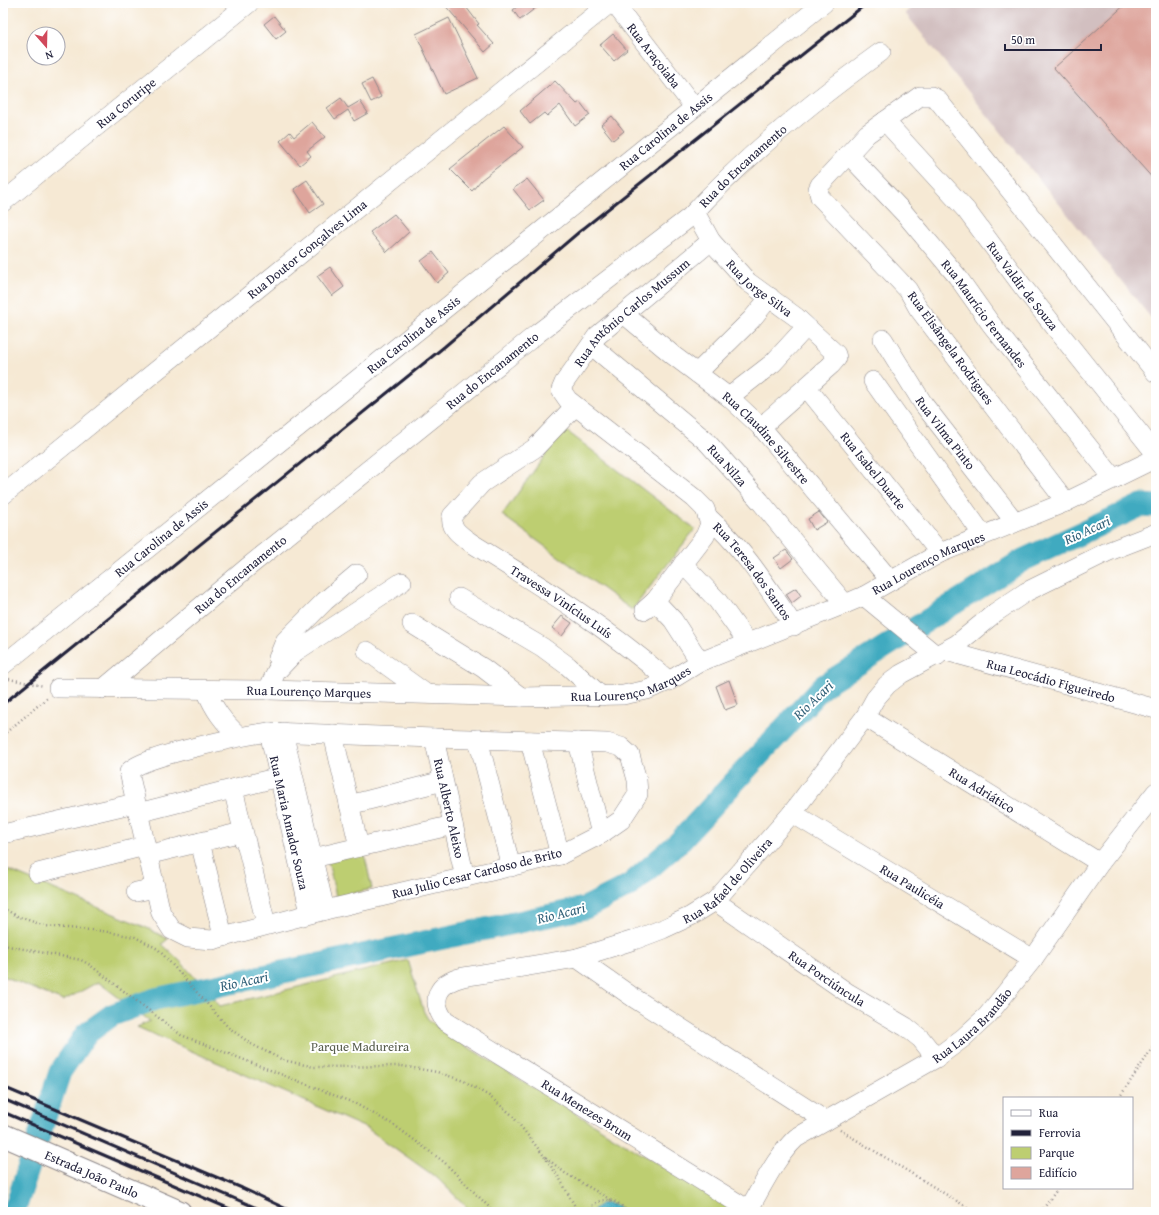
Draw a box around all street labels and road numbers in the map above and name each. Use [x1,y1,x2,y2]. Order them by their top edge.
street label: Rua Araçoiaba [623,19,686,93]
street label: Rua Coruripe [92,73,160,133]
street label: Rua Carolina de Assis [615,87,716,174]
street label: Rua do Encanamento [694,119,791,212]
street label: Rua Doutor Gonçalves Lima [243,194,371,303]
street label: Rua Valdir de Souza [983,237,1064,335]
street label: Rua Antônio Carlos Mussum [569,253,694,370]
street label: Rua Jorge Silva [722,255,797,322]
street label: Rua Maurício Fernandes [937,255,1032,372]
street label: Rua Elisângela Rodrigues [903,287,999,409]
street label: Rua Carolina de Assis [362,291,464,378]
street label: Rua do Encanamento [441,327,543,414]
street label: Rua Claudine Silvestre [719,386,815,488]
street label: Rua Vilma Pinto [911,392,980,474]
street label: Rua Isabel Duarte [836,427,911,514]
street label: Rua Nilza [703,440,752,491]
street label: Rua Carolina de Assis [110,494,212,581]
street label: Rua Teresa dos Santos [709,517,797,624]
street label: Rua Lourenço Marques [868,526,988,599]
street label: Rua do Encanamento [190,530,291,618]
street label: Travessa Vinícius Luís [507,560,617,643]
street label: Rua Leocádio Figueiredo [985,653,1118,707]
street label: Rua Lourenço Marques [570,660,694,706]
street label: Rua Lourenço Marques [247,680,372,702]
street label: Rua Maria Amador Souza [265,754,314,892]
street label: Rua Alberto Aleixo [429,757,470,860]
street label: Rua Adriático [946,762,1019,818]
street label: Rua Rafael de Oliveira [680,832,777,928]
street label: Rua Julio Cesar Cardoso de Brito [390,843,564,903]
street label: Rua Paulicéia [877,859,949,913]
street label: Rua Porciúncula [785,945,870,1011]
street label: Rua Laura Brandão [928,983,1016,1067]
street label: Rua Menezes Brum [538,1074,636,1146]
street label: Estrada João Paulo [42,1145,142,1203]

